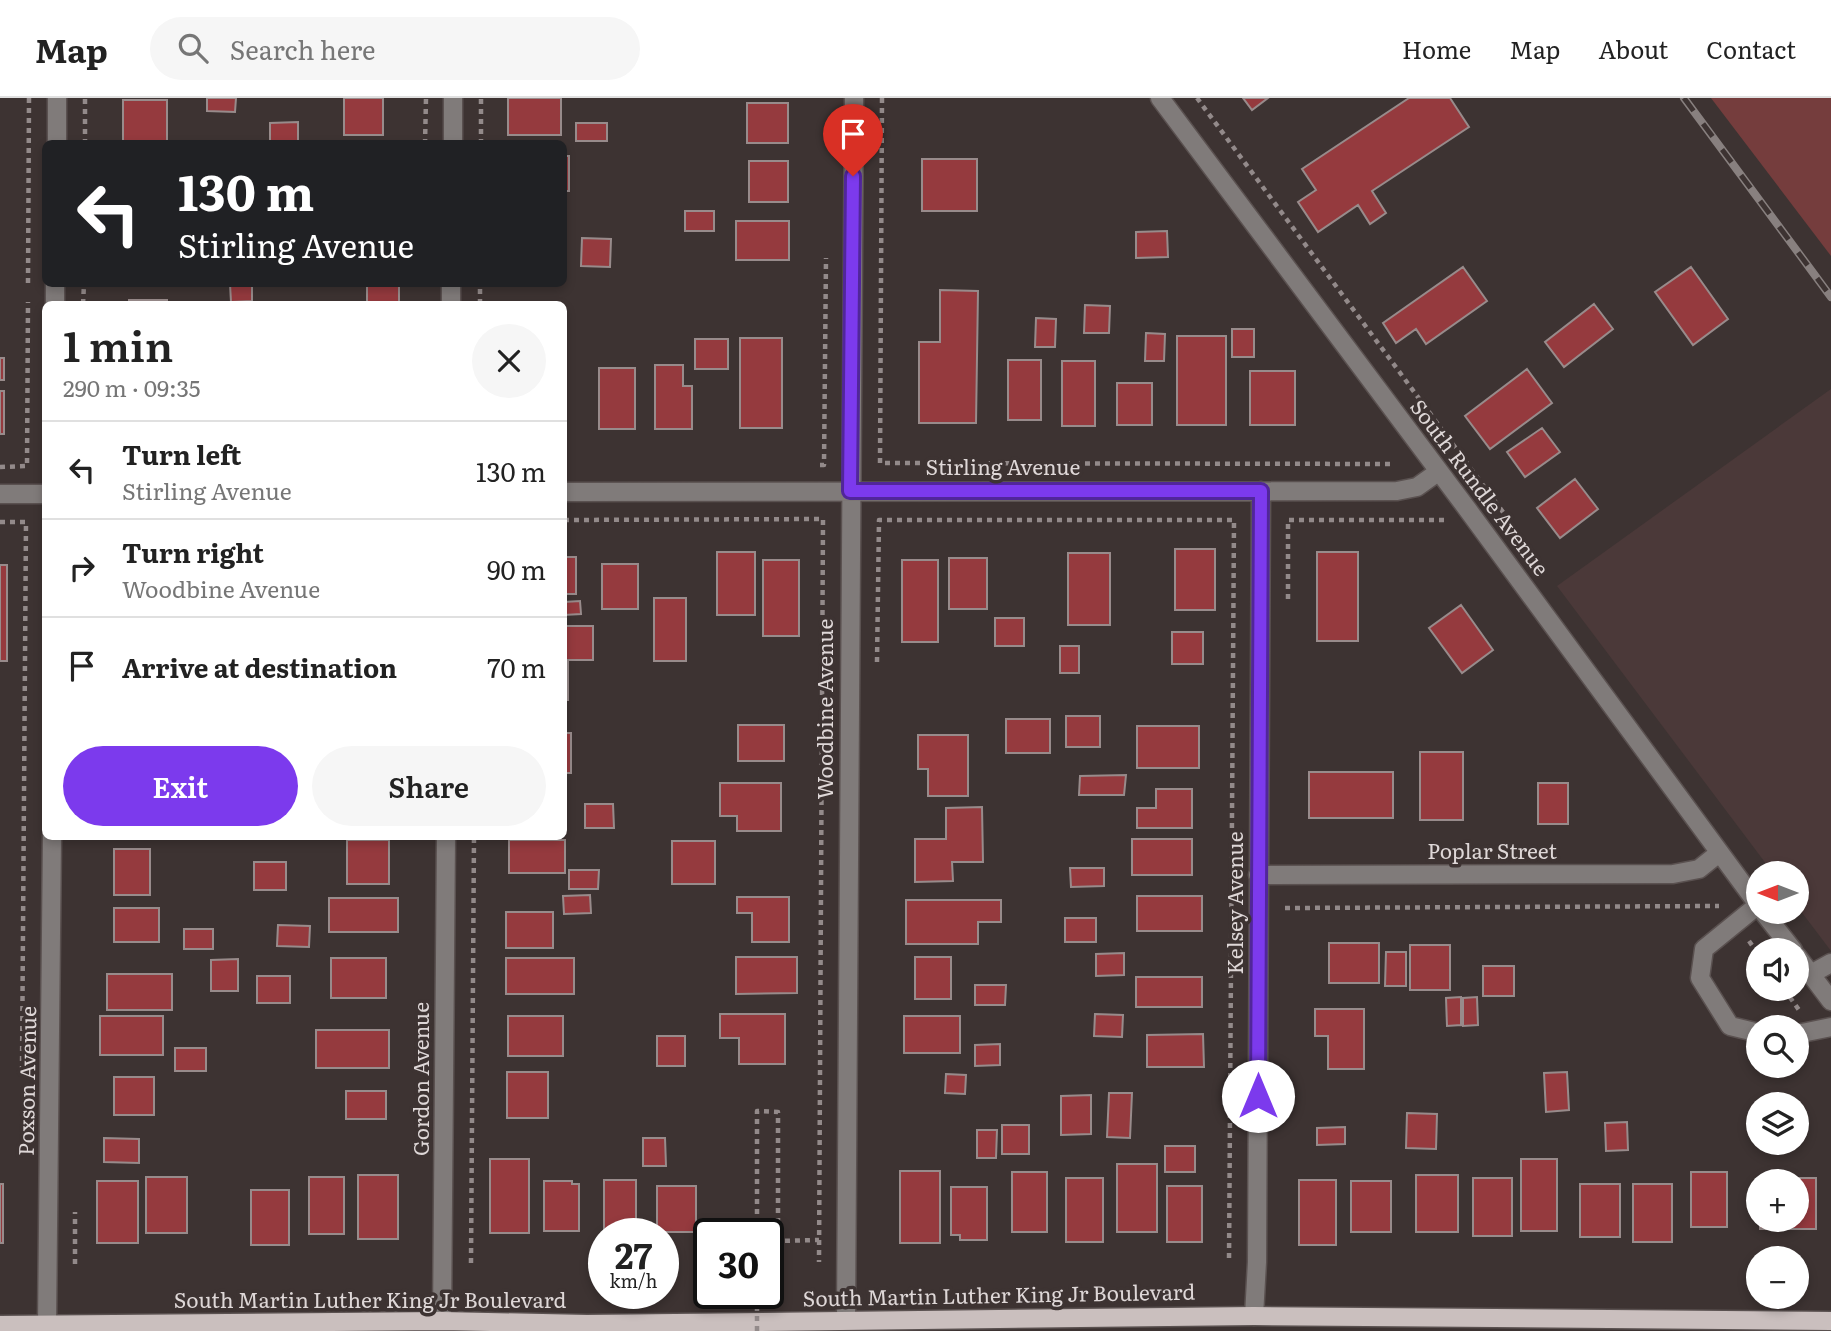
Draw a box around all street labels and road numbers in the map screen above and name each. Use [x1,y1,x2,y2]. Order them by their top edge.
street label: South Rundle Avenue [1404,392,1558,581]
street label: Stirling Avenue [926,450,1081,481]
street label: Woodbine Avenue [808,618,839,799]
street label: Kelsey Avenue [1218,831,1249,975]
street label: Poplar Street [1427,834,1557,865]
street label: Gordon Avenue [404,1002,435,1156]
street label: Poxson Avenue [9,1006,42,1156]
street label: South Martin Luther King Jr Boulevard [802,1275,1196,1312]
street label: South Martin Luther King Jr Boulevard [174,1283,566,1314]

